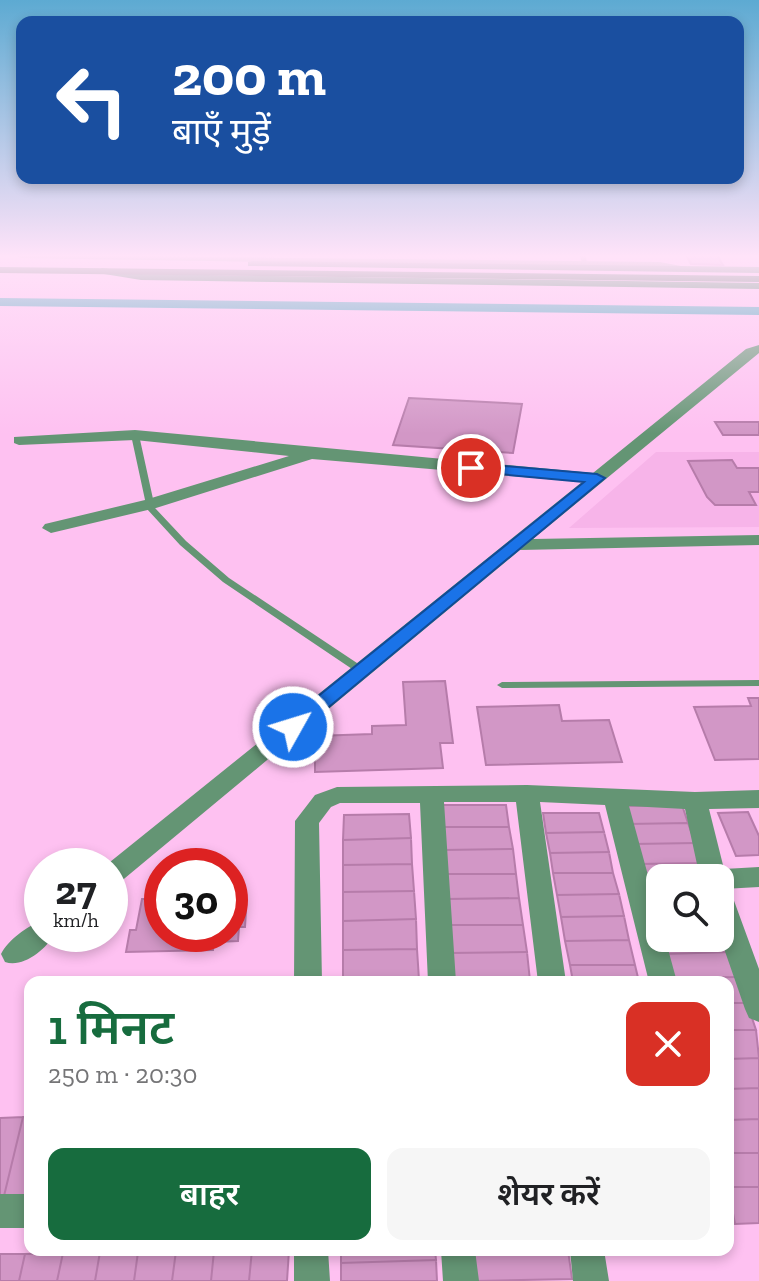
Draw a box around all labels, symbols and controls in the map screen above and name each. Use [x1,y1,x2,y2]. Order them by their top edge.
text: 200 m [172,42,326,109]
icon: left [40,48,144,152]
text: बाएँ मुड़ें [172,110,271,153]
pin [437,434,505,502]
icon: arrive [449,446,493,490]
position arrow [251,685,335,769]
speed limit sign: 30 [144,848,248,952]
map controls [646,864,734,952]
button: search [646,864,734,952]
text: 27 [55,866,97,914]
text: km/h [53,908,99,932]
text: 1 मिनट [48,999,174,1056]
button: close [626,1002,710,1086]
text: 250 m · 20:30 [48,1058,197,1090]
button: बाहर [48,1148,371,1240]
button: शेयर करें [387,1148,710,1240]

